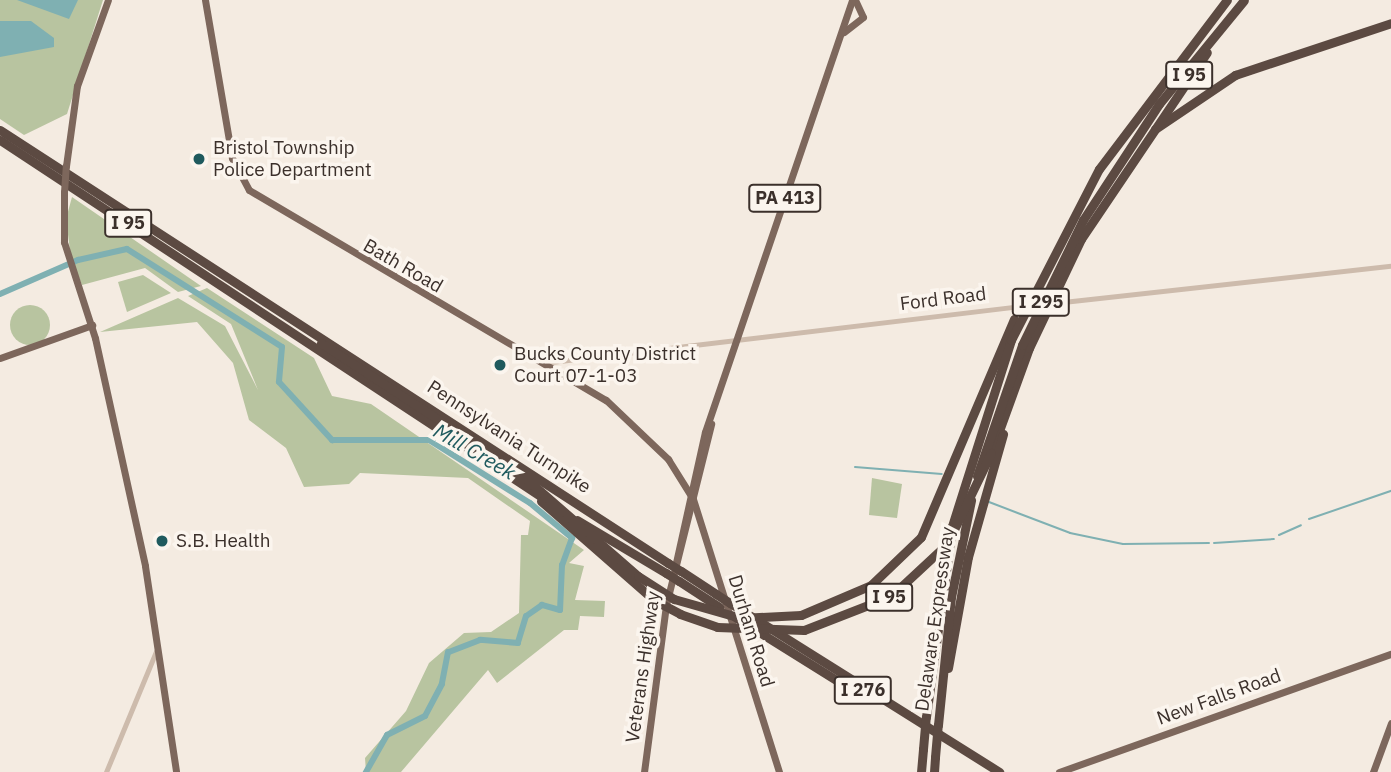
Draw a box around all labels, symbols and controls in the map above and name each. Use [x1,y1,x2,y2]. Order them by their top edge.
road number: I 95 [1164,60,1214,90]
place label: Bristol Township Police Department [213,137,372,181]
marker: Bristol Township Police Department [191,151,207,167]
road number: PA 413 [748,183,822,212]
road number: I 95 [104,208,152,238]
street label: Bath Road [359,234,447,298]
street label: Ford Road [899,282,987,316]
road number: I 295 [1011,288,1071,316]
place label: Bucks County District Court 07-1-03 [514,343,696,387]
marker: Bucks County District Court 07-1-03 [492,357,508,373]
street label: Pennsylvania Turnpike [423,376,595,498]
water label: Mill Creek [430,417,520,485]
street label: Delaware Expressway [911,525,959,713]
place label: S.B. Health [176,530,271,552]
marker: S.B. Health [154,533,170,549]
street label: Durham Road [723,572,779,690]
road number: I 95 [864,582,914,612]
street label: Veterans Highway [621,590,665,744]
street label: New Falls Road [1154,664,1284,730]
road number: I 276 [833,676,893,704]

